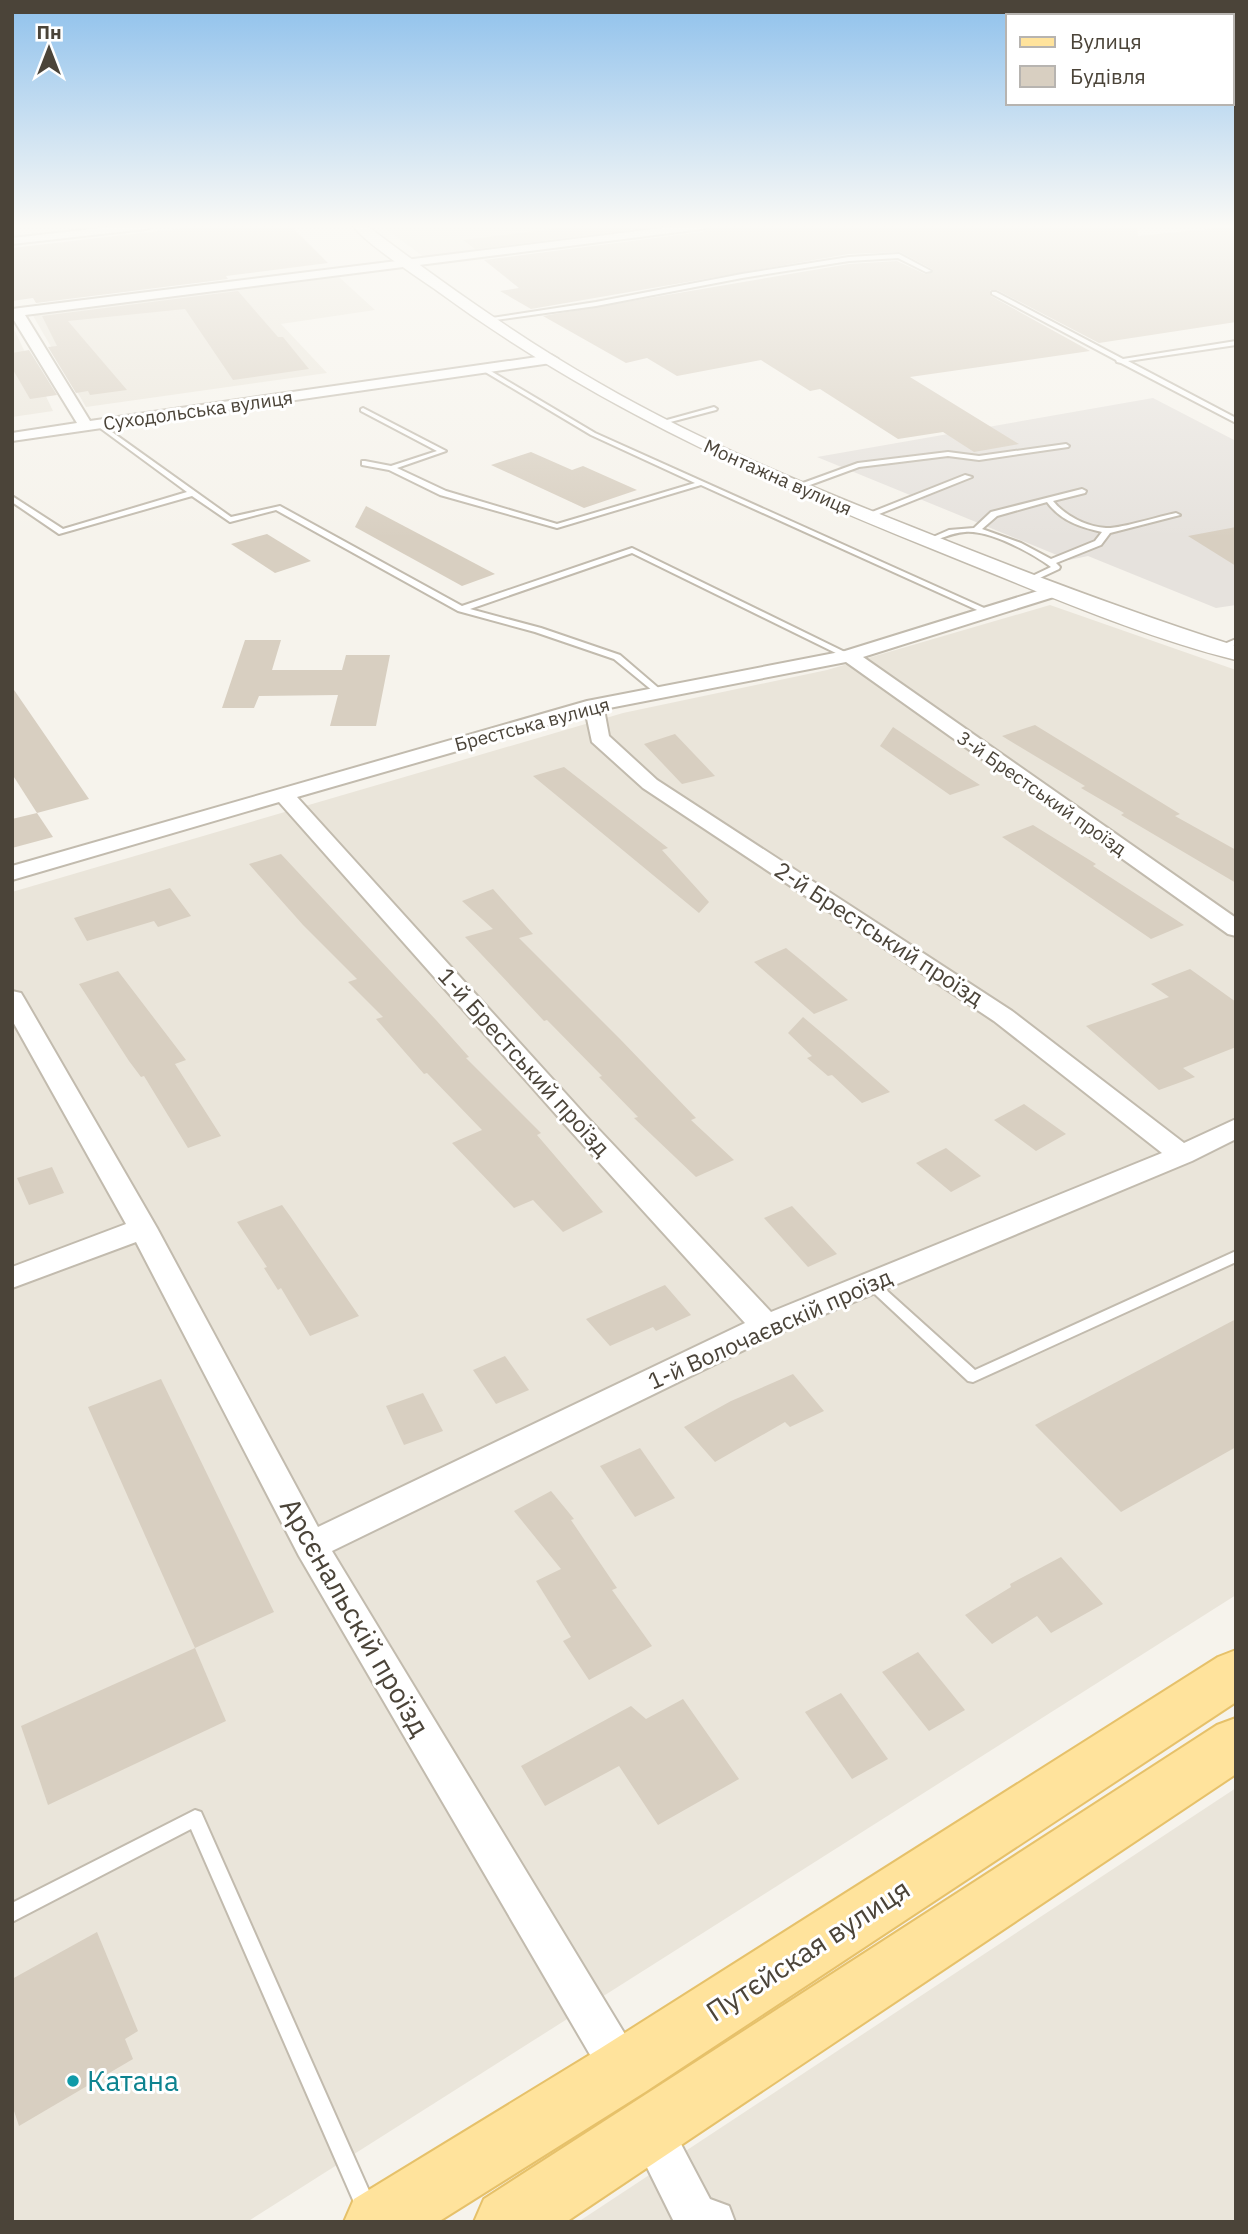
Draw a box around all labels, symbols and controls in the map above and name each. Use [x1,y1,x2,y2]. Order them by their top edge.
north arrow [14,14,84,84]
legend [1006,14,1234,105]
text: Пн [36,20,62,44]
text: Вулиця [1070,27,1142,55]
text: Будівля [1070,62,1146,90]
street label: Суходольська вулиця [102,385,294,435]
street label: Монтажна вулиця [700,434,856,520]
street label: Брестська вулиця [452,692,612,756]
street label: 3-й Брестський проїзд [953,725,1131,861]
street label: 2-й Брестський проїзд [769,854,990,1012]
street label: 1-й Брестський проїзд [432,961,618,1162]
street label: 1-й Волочаєвскій проїзд [643,1261,897,1396]
street label: Арсєнальскій проїзд [272,1491,439,1743]
street label: Путєйская вулиця [699,1870,917,2029]
place label: Катана [87,2062,179,2099]
marker: Катана [65,2073,81,2089]

